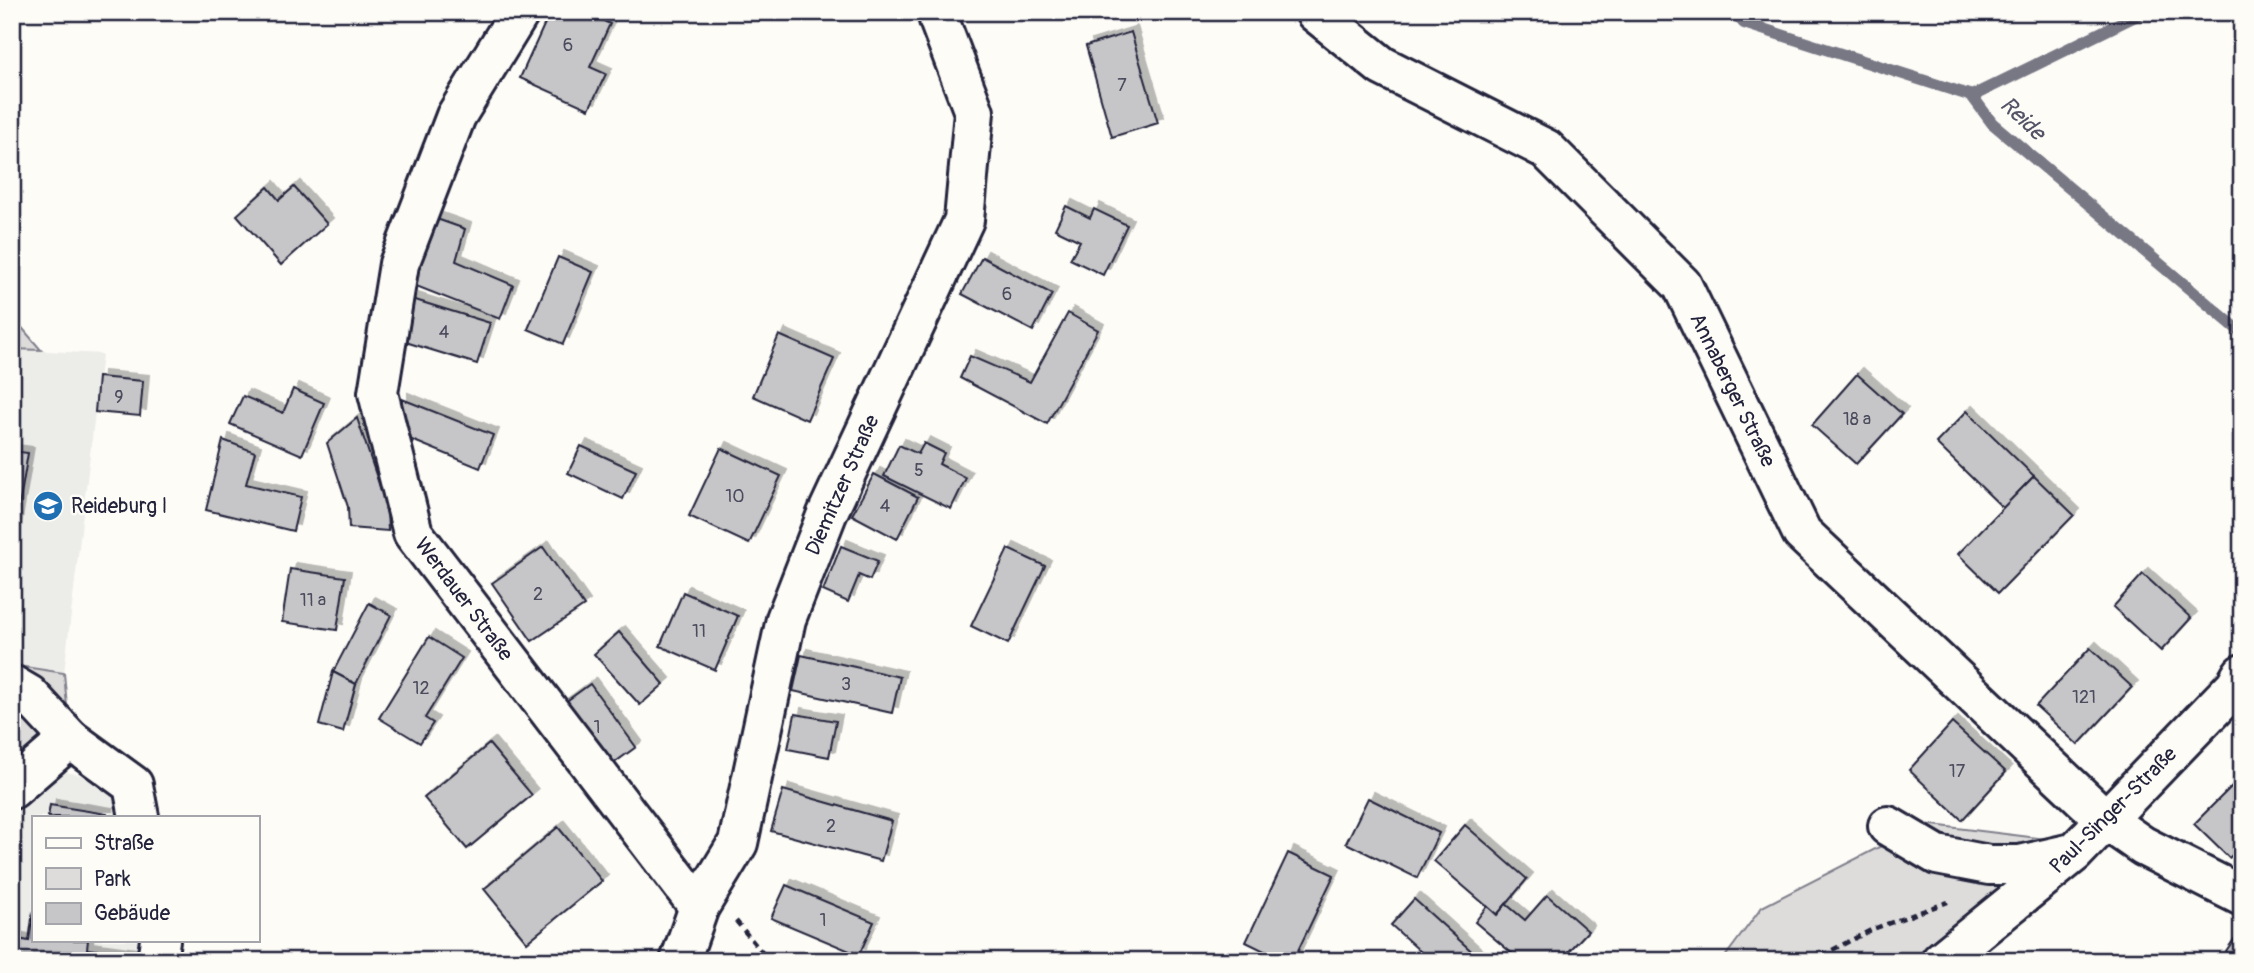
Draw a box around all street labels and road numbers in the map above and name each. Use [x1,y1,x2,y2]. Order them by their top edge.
street label: Annaberger Straße [1684,309,1782,472]
street label: Diemitzer Straße [799,410,886,560]
street label: Werdauer Straße [408,532,519,667]
street label: Paul-Singer-Straße [2044,740,2183,880]

